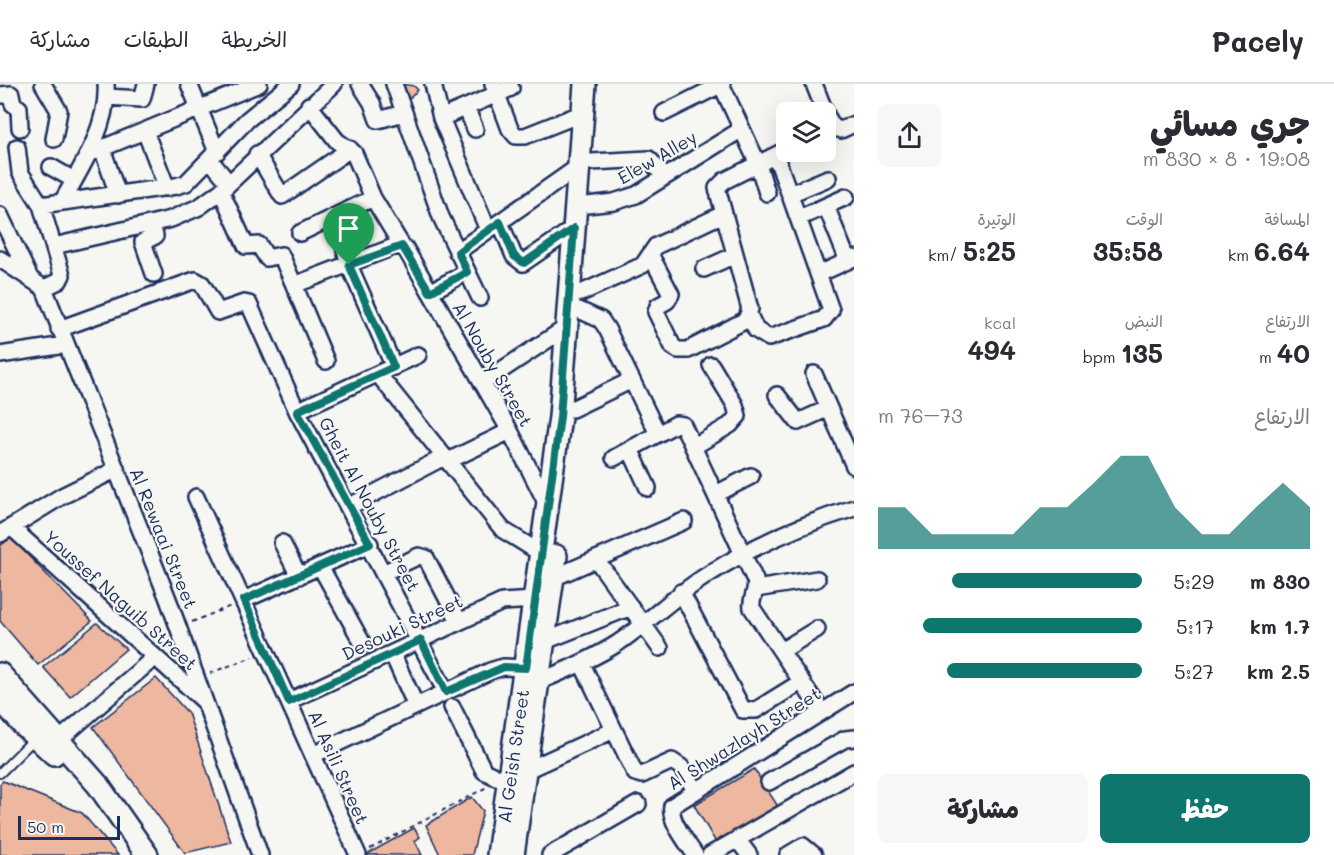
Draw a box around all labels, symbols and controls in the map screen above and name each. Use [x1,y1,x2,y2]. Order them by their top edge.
text: Pacely [1212,23,1304,59]
text: مشاركة [30,25,91,52]
text: الطبقات [124,25,189,52]
text: الخريطة [222,25,287,52]
text: جري مسائي [1150,101,1310,144]
map controls [776,102,836,162]
button: layers [776,102,836,162]
button: share [878,104,941,167]
street label: Elew Alley [613,125,701,189]
text: 19:08 · 8 × 830 m [1143,145,1310,171]
pin [323,203,374,265]
text: الوتيرة [977,208,1016,229]
text: الوقت [1126,208,1163,229]
text: المسافة [1264,208,1310,229]
icon: arrive [332,212,365,245]
text: 5:25 [963,234,1016,268]
text: 35:58 [1093,234,1163,268]
text: 6.64 [1254,234,1310,268]
text: /km [928,244,963,265]
text: km [1228,244,1254,265]
street label: Al Nouby Street [447,297,539,431]
text: النبض [1125,310,1163,331]
text: الارتفاع [1265,310,1310,331]
text: kcal [984,312,1016,333]
text: 494 [967,333,1016,367]
text: 135 [1121,336,1163,370]
text: 40 [1277,336,1310,370]
text: bpm [1083,346,1121,367]
text: m [1259,346,1277,367]
text: 73–76 m [878,402,963,428]
text: الارتفاع [1254,403,1310,429]
street label: Gheit Al Nouby Street [314,413,426,595]
street label: Al Rewaai Street [125,464,203,612]
street label: Youssef Naguib Street [39,525,203,675]
text: 5:29 [1173,568,1214,594]
text: 830 m [1250,568,1310,594]
street label: Desouki Street [338,588,466,666]
text: 5:17 [1176,613,1214,639]
text: 1.7 km [1250,613,1310,639]
text: 5:27 [1174,658,1214,684]
text: 2.5 km [1247,658,1310,684]
street label: Al Shwazlayh Street [663,681,825,795]
street label: Al Geish Street [492,688,534,824]
street label: Al Asili Street [303,706,375,828]
button: مشاركة [878,774,1088,843]
button: حفظ [1100,774,1310,843]
scale bar [18,813,120,840]
text: 50 m [27,816,64,837]

